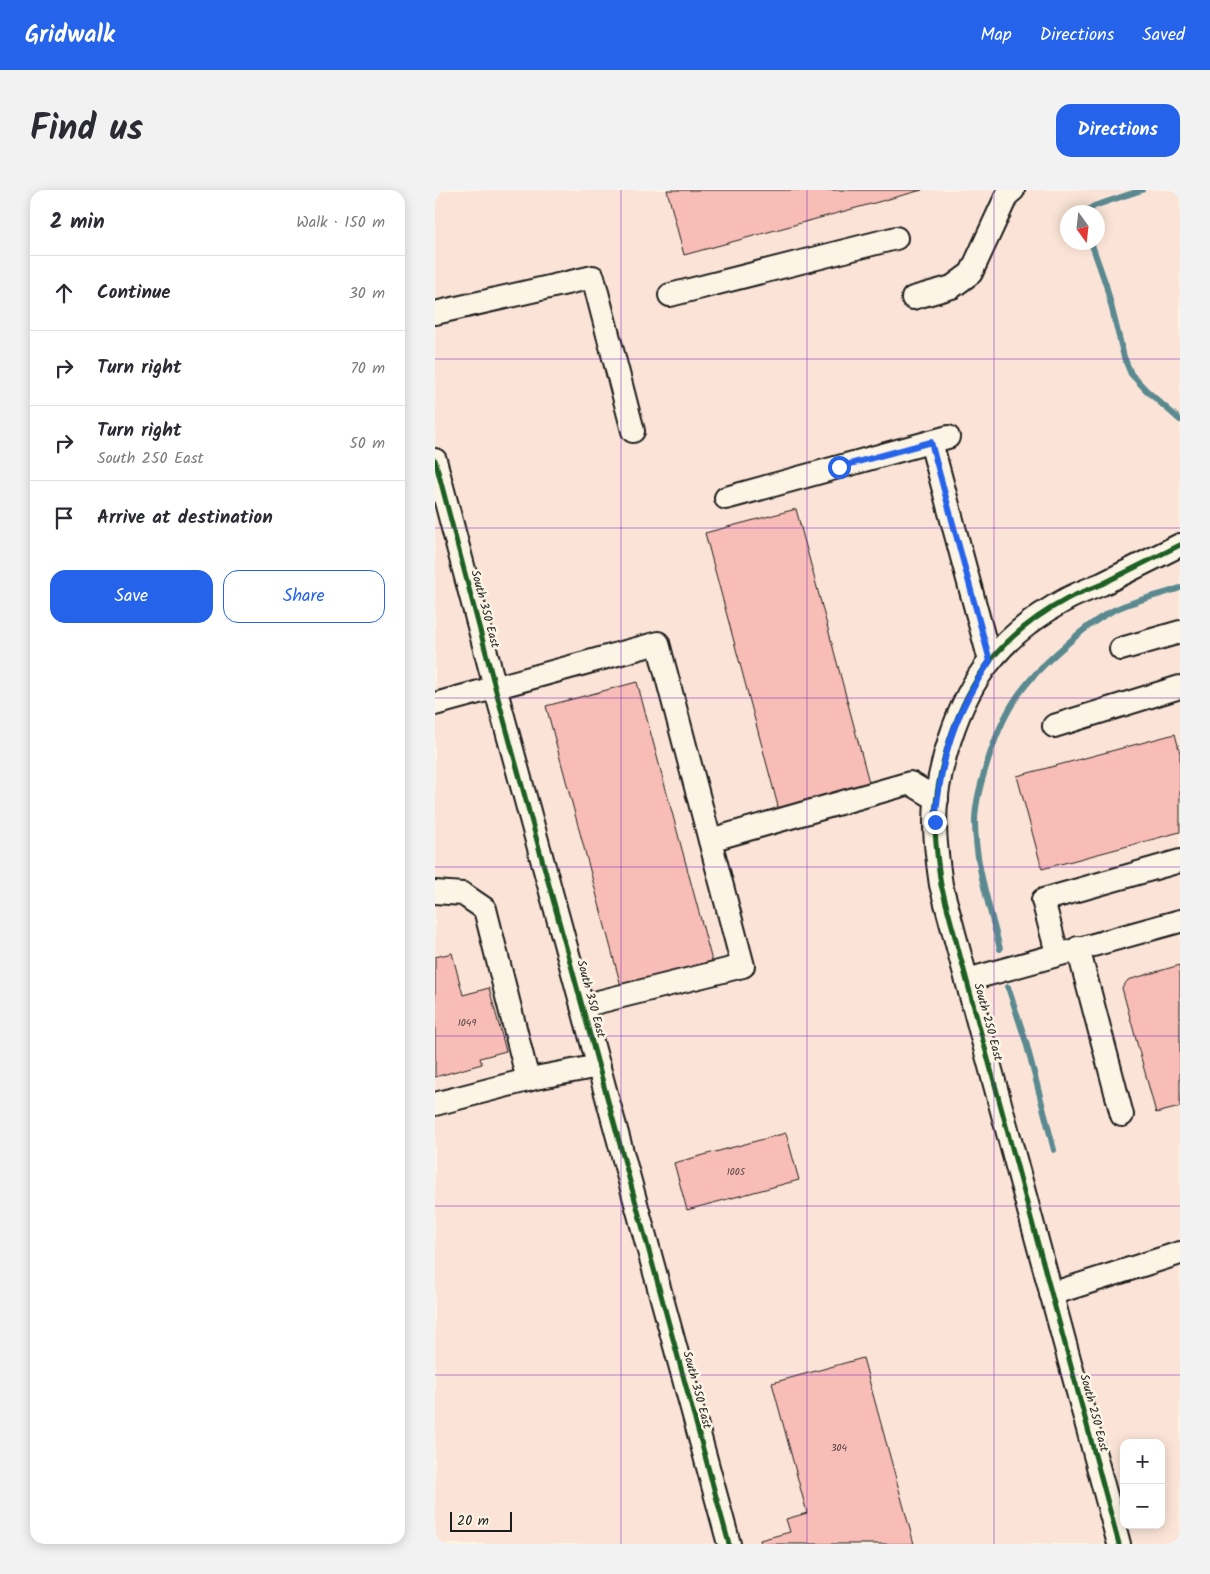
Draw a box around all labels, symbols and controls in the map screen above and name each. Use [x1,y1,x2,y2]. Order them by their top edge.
text: Gridwalk [25,16,115,55]
text: Map [980,21,1012,50]
text: Directions [1040,21,1114,50]
text: Saved [1142,21,1185,50]
text: Find us [30,102,143,158]
button: Directions [1056,104,1180,157]
north arrow [1060,205,1105,250]
text: 2 min [50,206,105,239]
text: Walk · 150 m [296,210,385,235]
text: Continue [97,278,170,308]
icon: ahead [50,279,78,307]
text: 30 m [349,281,385,306]
text: Turn right [97,353,182,383]
icon: right [50,354,78,382]
text: 70 m [350,356,385,381]
text: Turn right [97,416,182,446]
icon: right [50,429,78,457]
text: 50 m [349,431,385,456]
text: South 250 East [97,446,204,471]
route start [828,456,851,479]
text: Arrive at destination [97,503,273,533]
icon: arrive [50,504,78,532]
street label: South 350 East [465,568,505,650]
button: Save [50,570,213,623]
button: Share [223,570,385,623]
route end [924,811,947,834]
street label: South 350 East [571,958,611,1040]
street label: South 250 East [968,981,1008,1063]
house number: 1049 [458,1015,476,1031]
house number: 1005 [727,1164,746,1180]
street label: South 350 East [677,1349,717,1431]
street label: South 250 East [1074,1372,1114,1454]
map controls [1120,1439,1165,1529]
button: + [1120,1439,1165,1484]
house number: 304 [831,1440,848,1456]
button: − [1120,1484,1165,1529]
scale bar [450,1509,513,1532]
text: 20 m [457,1510,489,1532]

